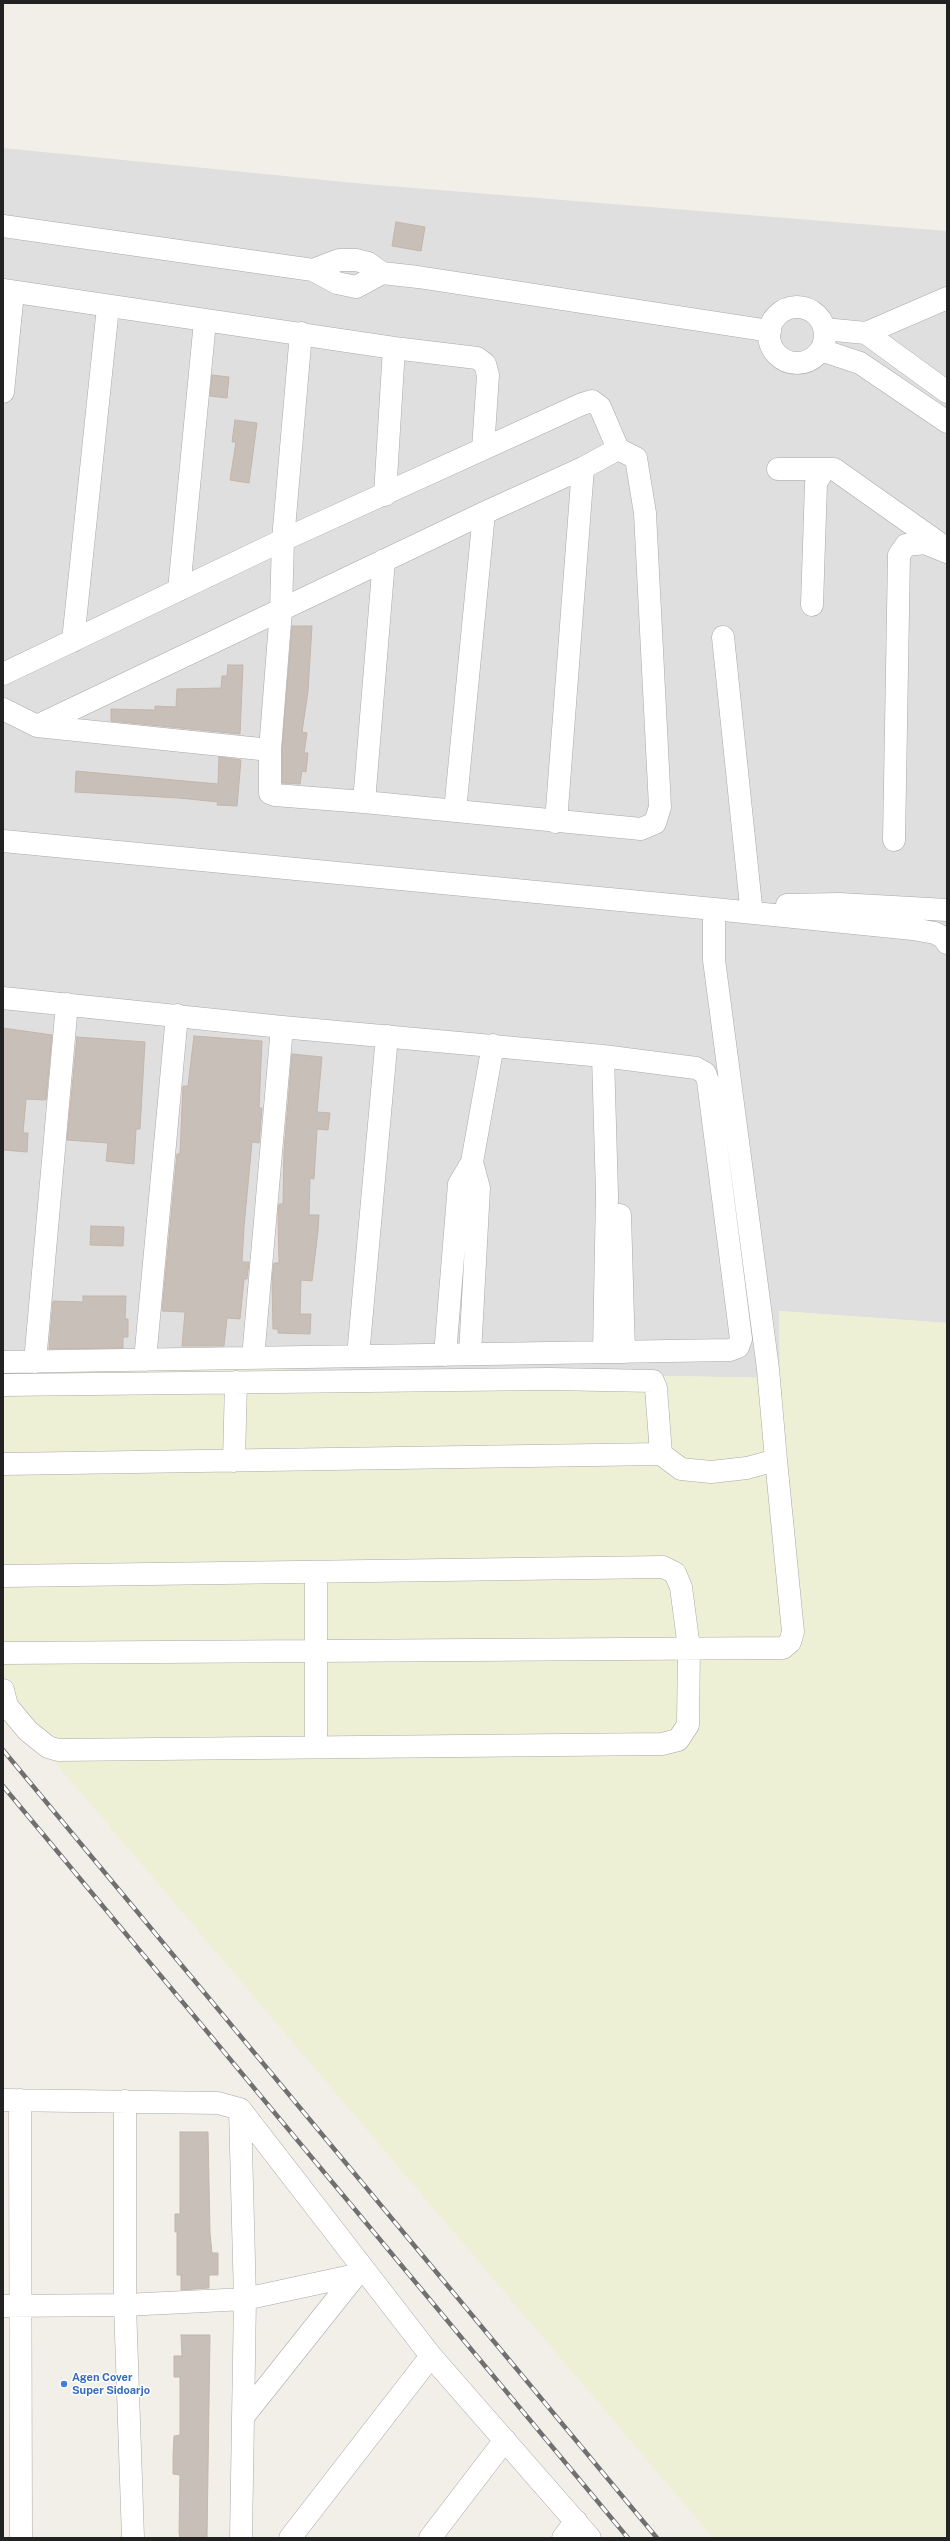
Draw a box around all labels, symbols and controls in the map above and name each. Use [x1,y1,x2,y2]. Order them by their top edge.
place label: Agen Cover Super Sidoarjo [72,2371,150,2397]
marker: Agen Cover Super Sidoarjo [59,2379,69,2389]

